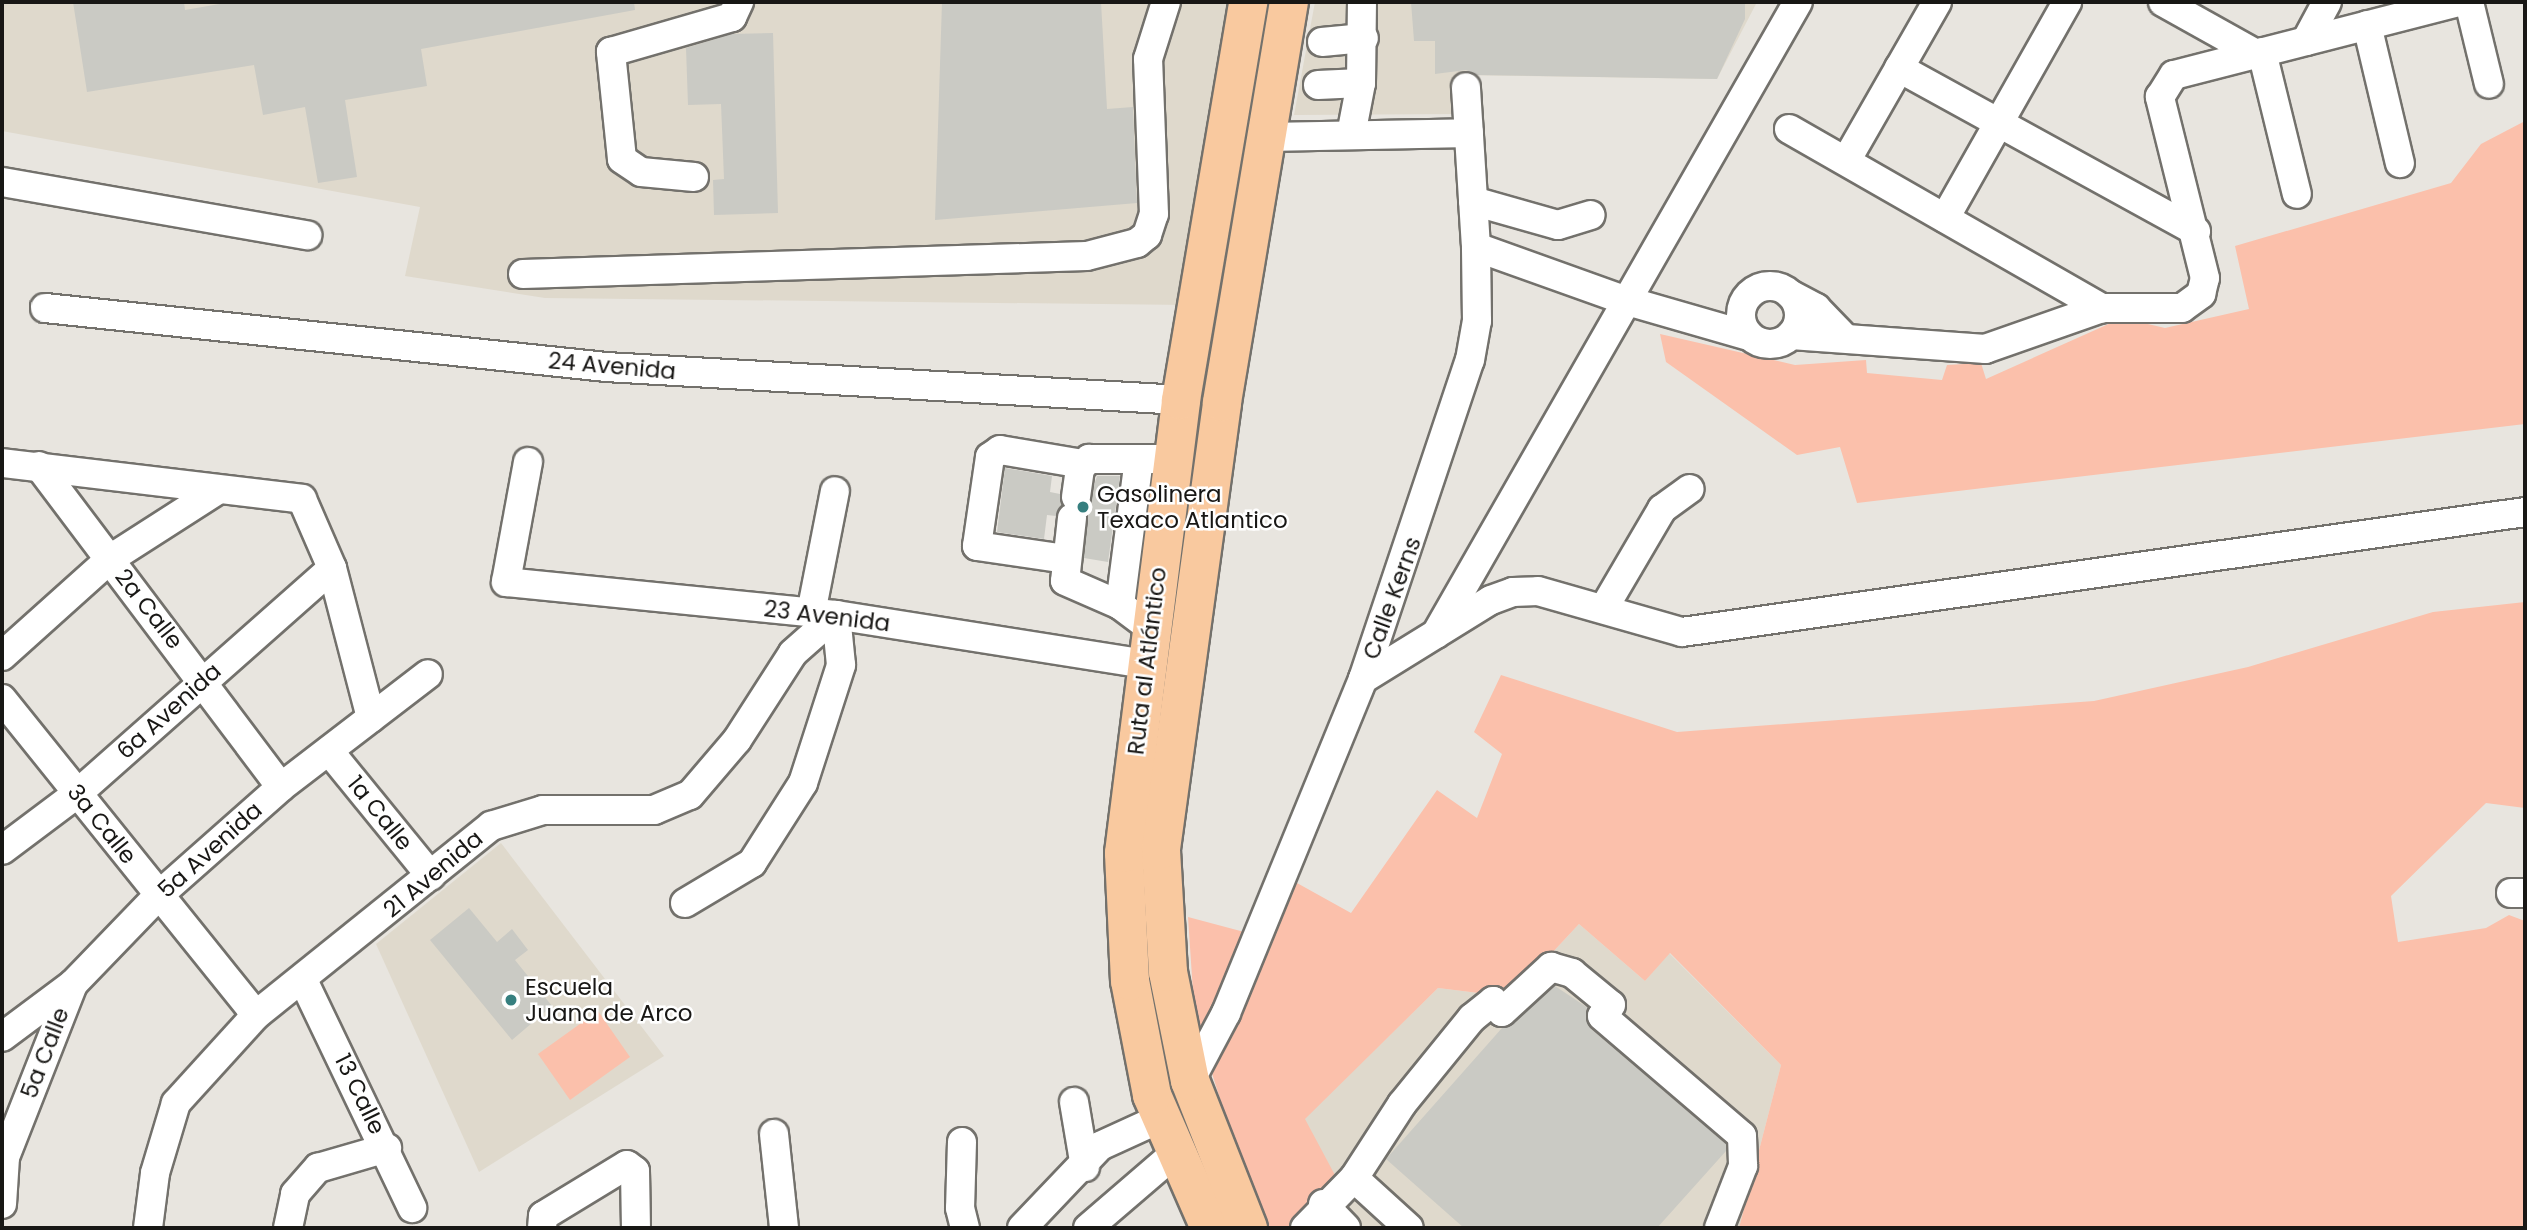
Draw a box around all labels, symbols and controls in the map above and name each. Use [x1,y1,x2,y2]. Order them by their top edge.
street label: 24 Avenida [547,347,677,385]
place label: Gasolinera Texaco Atlantico [1097,480,1288,534]
marker: Gasolinera Texaco Atlantico [1075,499,1091,515]
street label: Calle Kerns [1357,533,1427,663]
street label: 2a Calle [109,564,189,654]
street label: Ruta al Atlántico [1122,566,1172,756]
street label: 23 Avenida [762,595,892,637]
street label: 6a Avenida [111,657,227,765]
street label: 1a Calle [342,770,418,856]
street label: 3a Calle [62,779,142,869]
street label: 5a Avenida [152,796,268,904]
street label: 21 Avenida [378,825,488,923]
place label: Escuela Juana de Arco [525,973,693,1027]
marker: Escuela Juana de Arco [503,992,519,1008]
street label: 5a Calle [15,1004,75,1102]
street label: 13 Calle [329,1049,391,1139]

